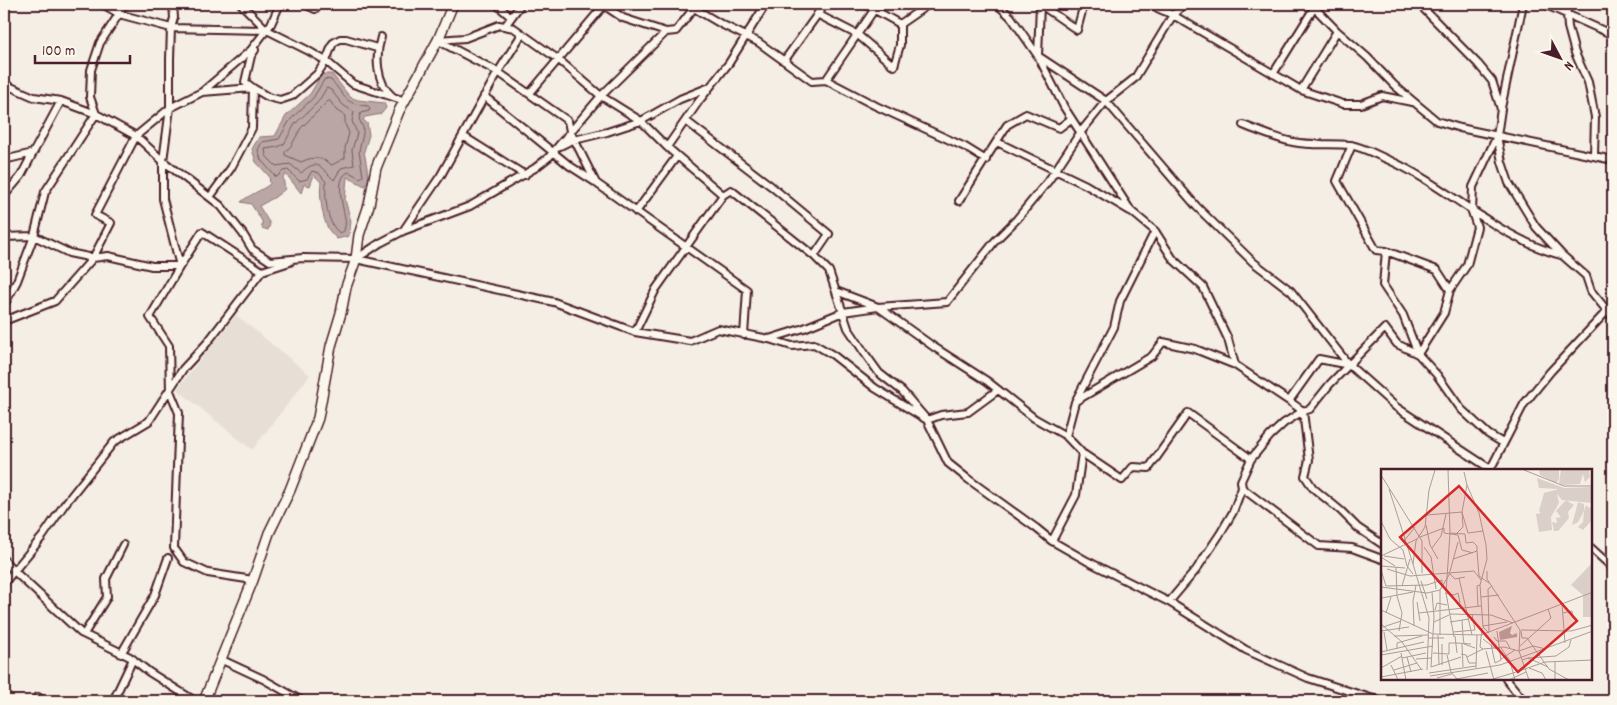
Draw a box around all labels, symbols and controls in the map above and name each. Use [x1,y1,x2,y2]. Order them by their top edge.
scale bar [35,32,130,64]
north arrow [1534,32,1584,82]
text: 100 m [42,41,75,63]
text: N [1558,56,1578,74]
inset map [1381,469,1592,680]

